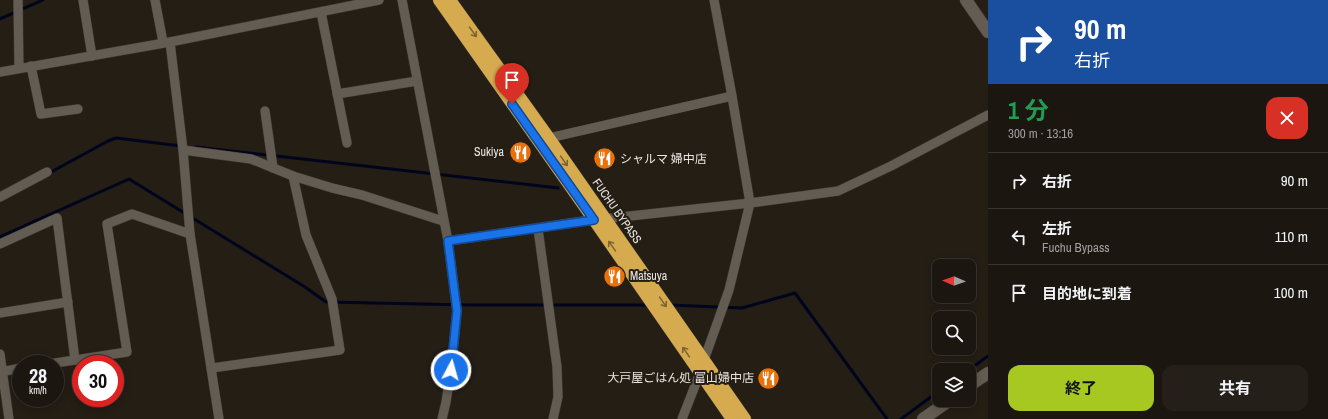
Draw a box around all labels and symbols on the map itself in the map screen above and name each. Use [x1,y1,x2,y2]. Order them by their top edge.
one-way arrow [469,26,477,37]
pin [495,63,529,104]
restaurant icon: Sukiya [507,139,533,165]
place label: Sukiya [474,144,505,160]
restaurant icon: シャルマ 婦中店 [591,146,617,172]
place label: シャルマ 婦中店 [620,151,707,167]
one-way arrow [560,155,568,166]
street label: FUCHU BYPASS [589,175,646,247]
one-way arrow [608,240,616,251]
north arrow [932,259,976,303]
restaurant icon: Matsuya [601,263,627,289]
place label: Matsuya [630,268,668,284]
one-way arrow [659,296,667,307]
one-way arrow [682,347,690,358]
position arrow [430,349,472,391]
speed limit sign: 30 [72,355,124,407]
restaurant icon: 大戸屋ごはん処 富山婦中店 [756,365,782,391]
place label: 大戸屋ごはん処 富山婦中店 [607,370,754,386]

